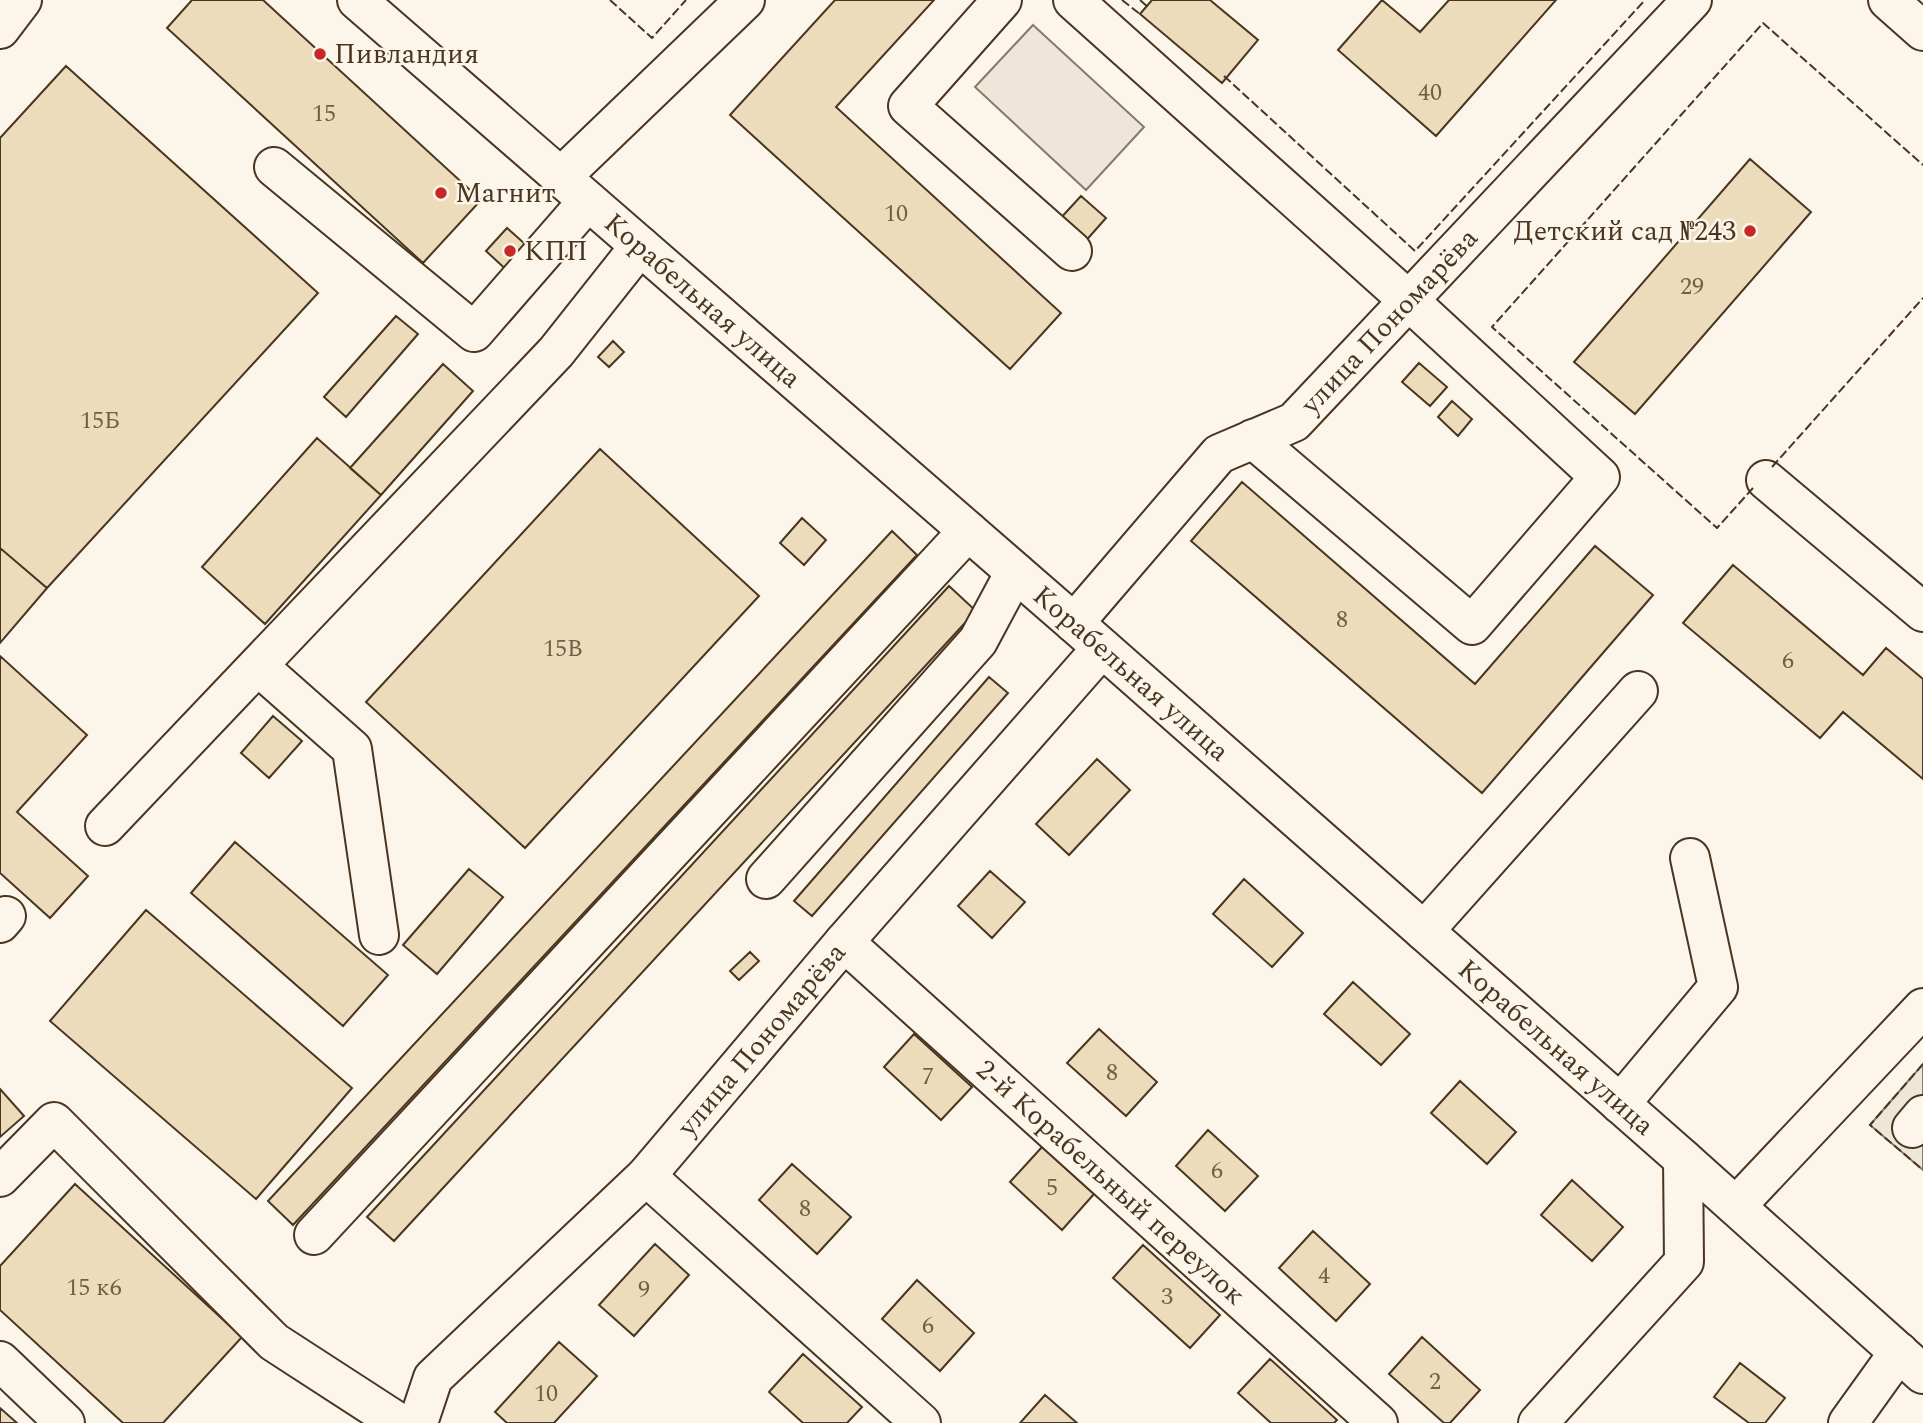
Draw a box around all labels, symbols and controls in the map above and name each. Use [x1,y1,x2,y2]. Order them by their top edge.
place label: Пивландия [334,33,479,76]
marker: Пивландия [312,46,328,62]
house number: 40 [1418,75,1442,111]
house number: 15 [312,96,336,132]
place label: Магнит [455,172,556,215]
marker: Магнит [433,185,449,201]
house number: 10 [884,196,908,232]
street label: Корабельная улица [594,202,811,399]
place label: Детский сад №243 [1514,210,1736,253]
street label: улица Пономарёва [1290,218,1488,425]
marker: Детский сад №243 [1742,223,1758,239]
place label: КПП [524,230,588,273]
marker: КПП [502,243,518,259]
house number: 29 [1680,269,1704,305]
house number: 15Б [80,403,120,439]
street label: Корабельная улица [1023,575,1239,772]
house number: 8 [1336,602,1348,638]
house number: 15В [543,631,583,667]
house number: 6 [1782,643,1794,679]
street label: улица Пономарёва [666,933,857,1147]
street label: Корабельная улица [1448,948,1664,1146]
street label: 2-й Корабельный переулок [966,1049,1255,1316]
house number: 8 [1106,1055,1118,1091]
house number: 7 [922,1059,934,1095]
house number: 6 [1211,1153,1223,1189]
house number: 5 [1046,1170,1058,1206]
house number: 8 [799,1191,811,1227]
house number: 4 [1318,1258,1330,1294]
house number: 15 к6 [66,1270,122,1306]
house number: 9 [638,1272,650,1308]
house number: 3 [1161,1279,1173,1315]
house number: 6 [922,1308,934,1344]
house number: 2 [1429,1364,1441,1400]
house number: 10 [534,1376,558,1412]

